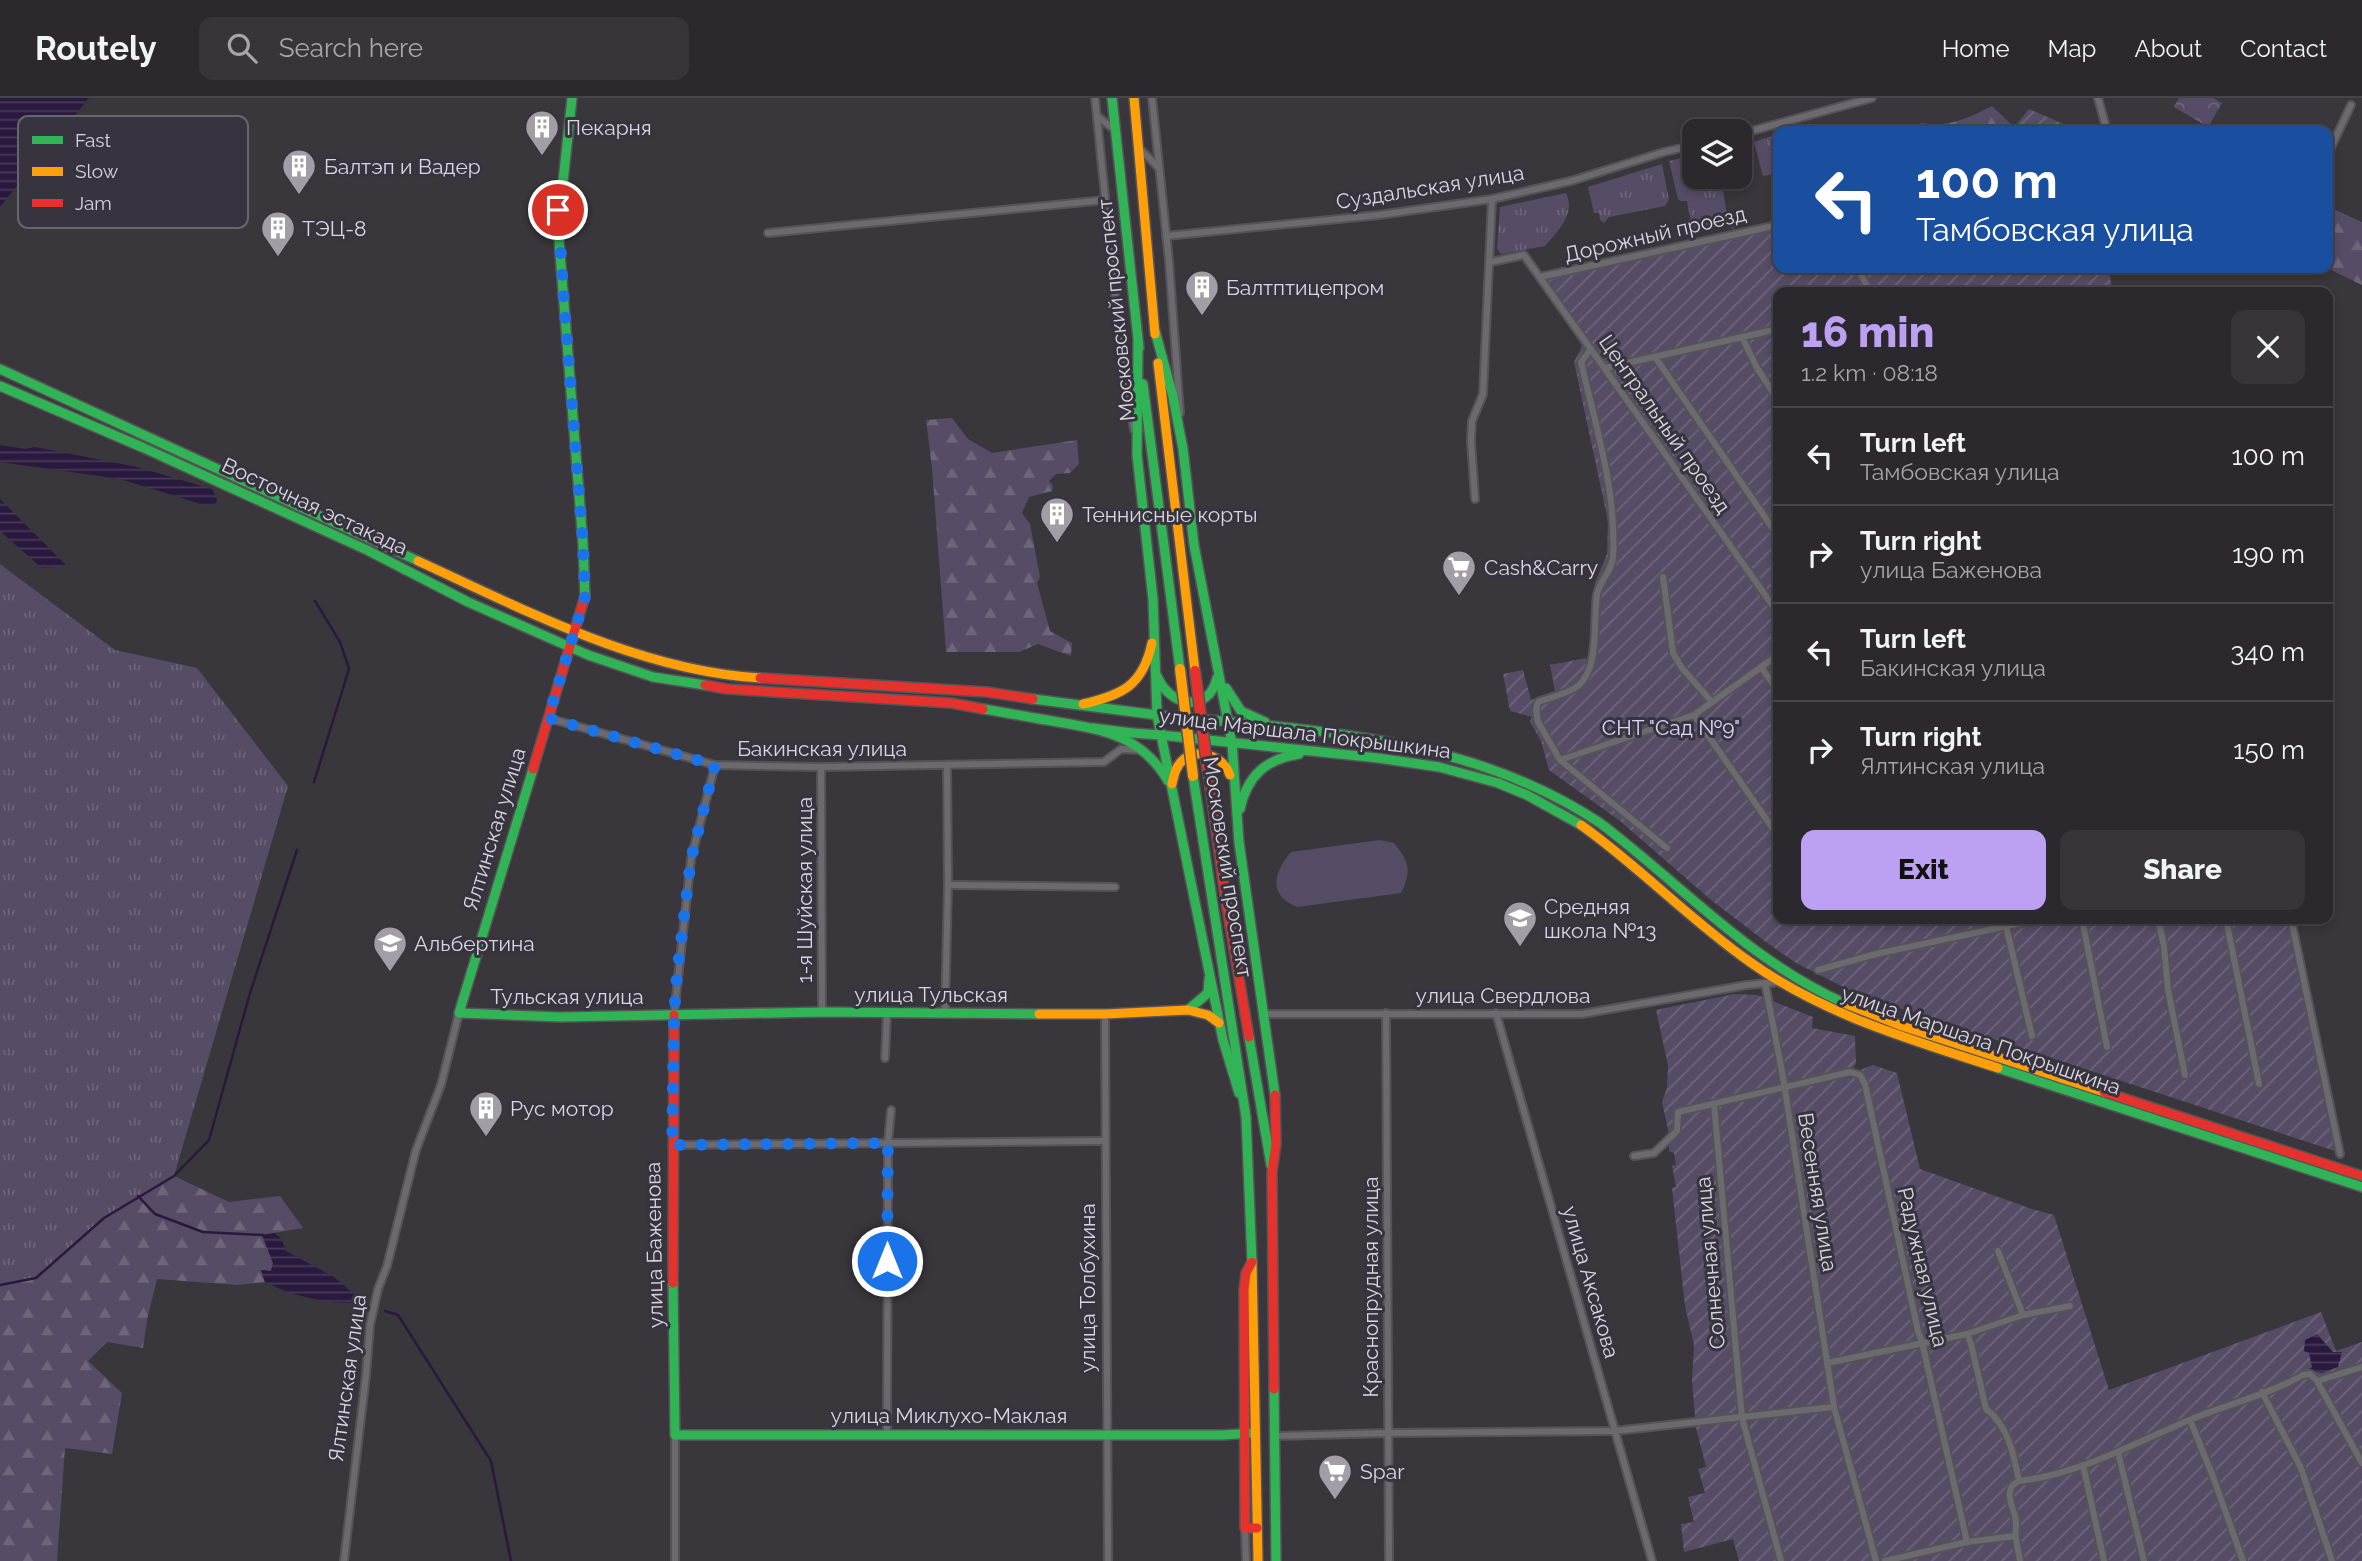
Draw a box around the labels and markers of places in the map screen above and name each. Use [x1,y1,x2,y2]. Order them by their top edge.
building icon: Пекарня [523,108,561,157]
place label: Пекарня [566,115,652,140]
building icon: Балтэп и Вадер [280,147,318,196]
place label: Балтэп и Вадер [324,154,481,179]
pin [528,180,588,240]
building icon: ТЭЦ-8 [259,209,297,258]
place label: ТЭЦ-8 [302,216,367,241]
building icon: Балтптицепром [1183,268,1221,317]
place label: Балтптицепром [1226,275,1384,300]
building icon: Теннисные корты [1038,495,1076,544]
place label: Теннисные корты [1082,502,1258,527]
supermarket icon: Cash&Carry [1440,548,1478,597]
place label: Cash&Carry [1484,555,1598,580]
place label: Средняя школа №13 [1544,894,1657,943]
school or university icon: Средняя школа №13 [1501,899,1539,948]
school or university icon: Альбертина [371,924,409,973]
place label: Альбертина [414,931,535,956]
building icon: Рус мотор [467,1089,505,1138]
place label: Рус мотор [510,1096,614,1121]
supermarket icon: Spar [1316,1452,1354,1501]
place label: Spar [1360,1459,1405,1484]

